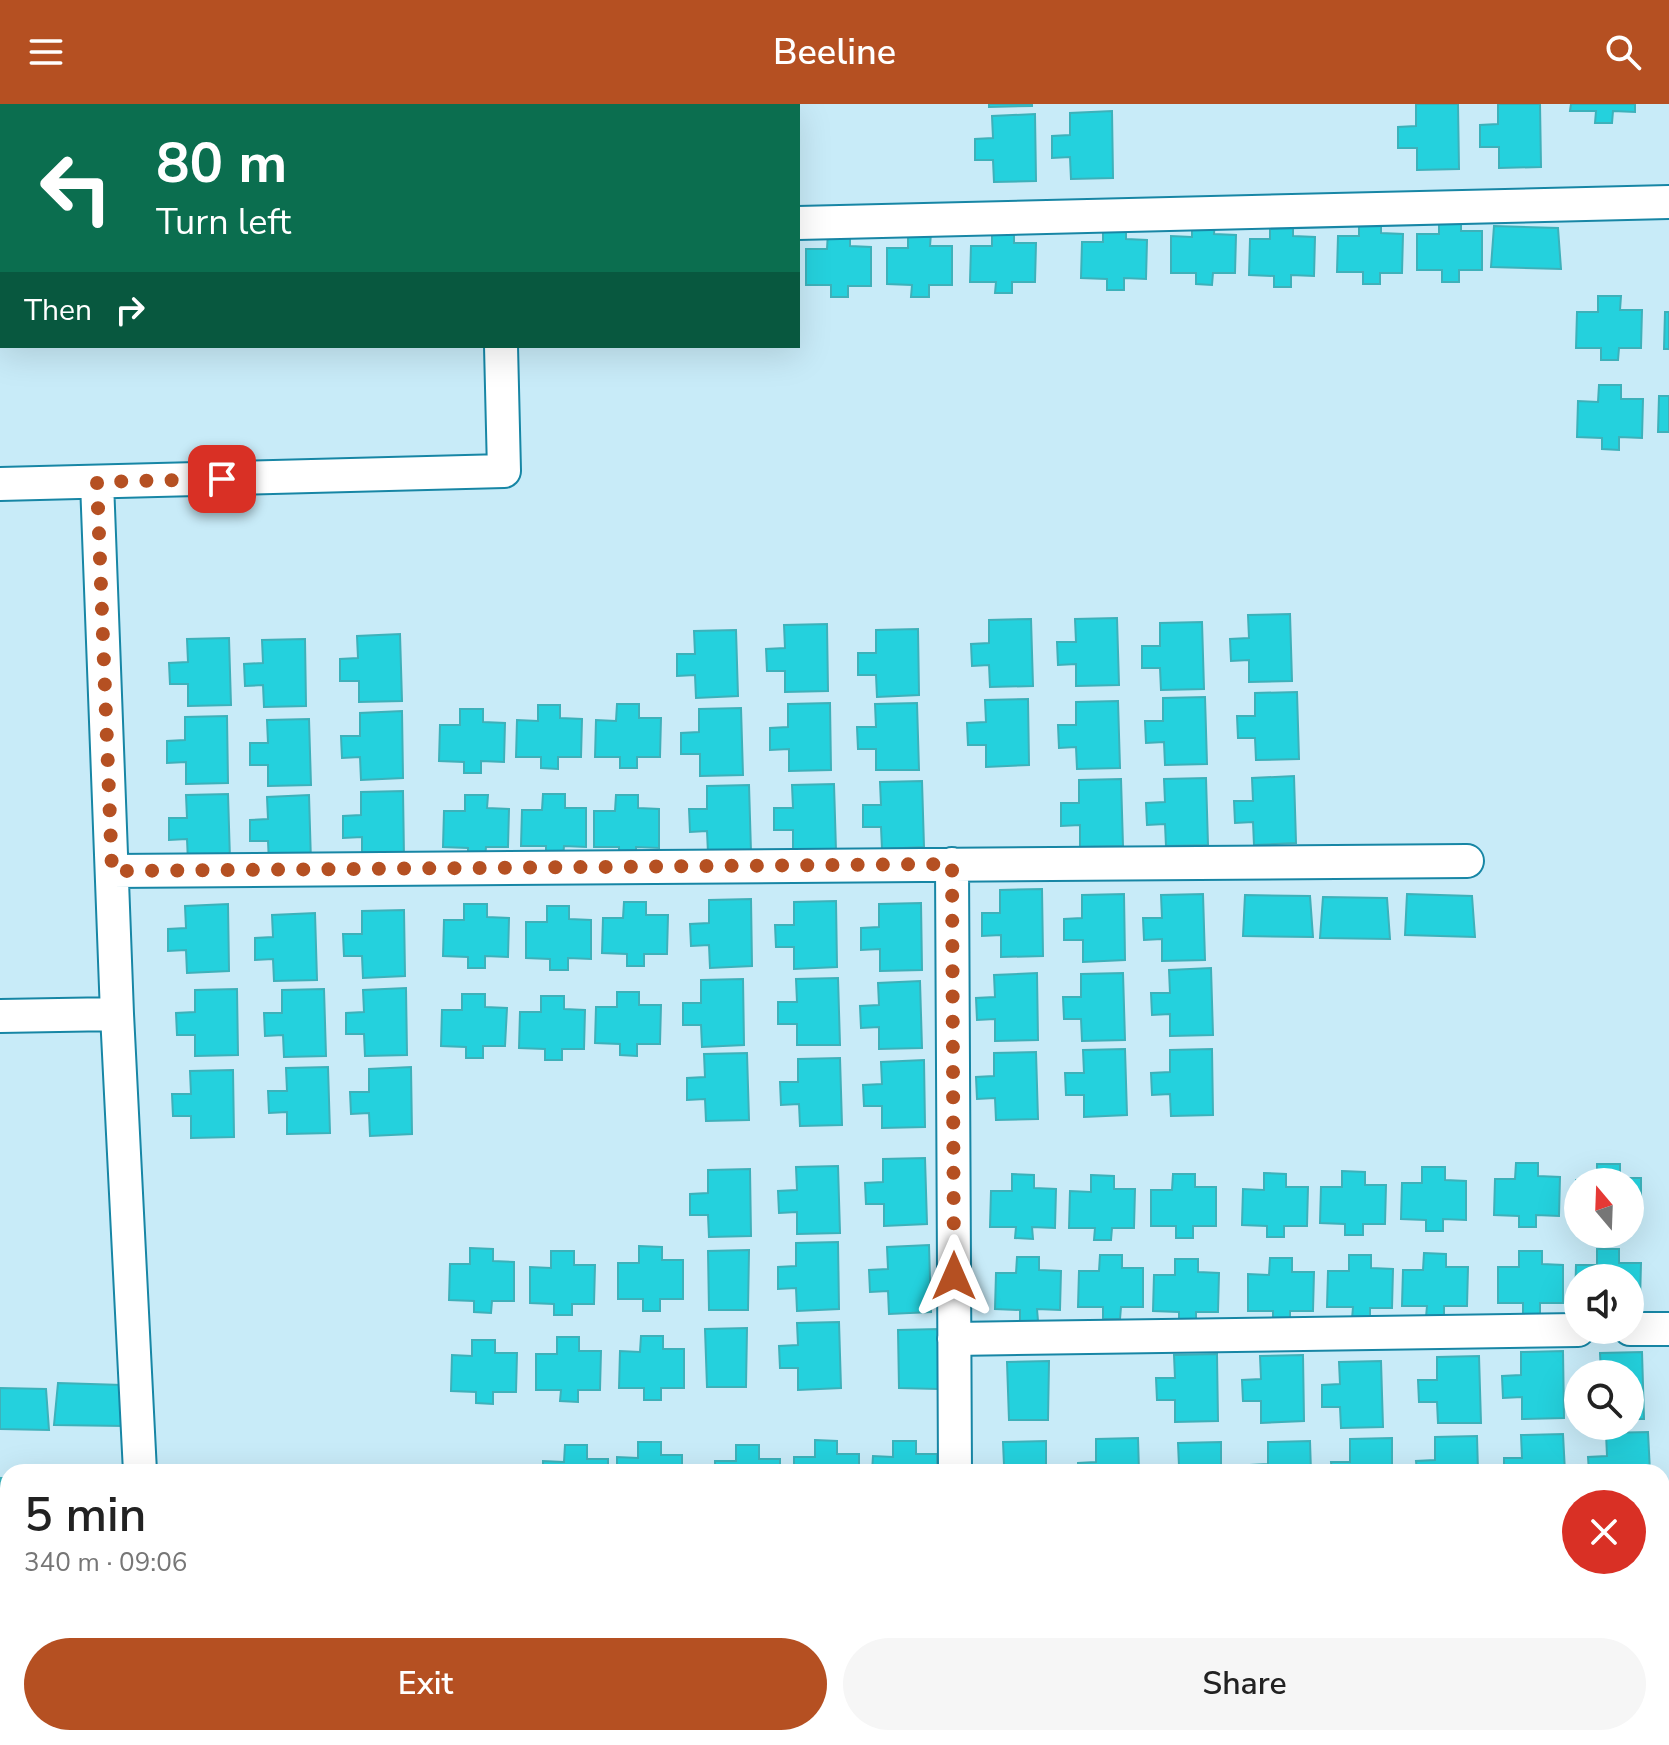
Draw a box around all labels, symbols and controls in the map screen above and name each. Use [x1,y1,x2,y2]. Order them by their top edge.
text: Beeline [773,28,896,77]
icon: menu [24,30,68,74]
icon: search [1601,30,1645,74]
text: 80 m [156,125,287,202]
icon: left [24,136,128,240]
text: Turn left [156,198,291,247]
icon: right [108,288,152,332]
text: Then [24,290,92,331]
pin [188,445,256,513]
icon: arrive [200,457,244,501]
north arrow [1564,1168,1644,1248]
map controls [1564,1168,1644,1440]
position arrow [912,1234,996,1318]
button: sound [1564,1264,1644,1344]
button: search [1564,1360,1644,1440]
text: 5 min [24,1482,146,1548]
button: close [1562,1490,1646,1574]
text: 340 m · 09:06 [24,1545,187,1580]
button: Exit [24,1638,827,1730]
button: Share [843,1638,1646,1730]

